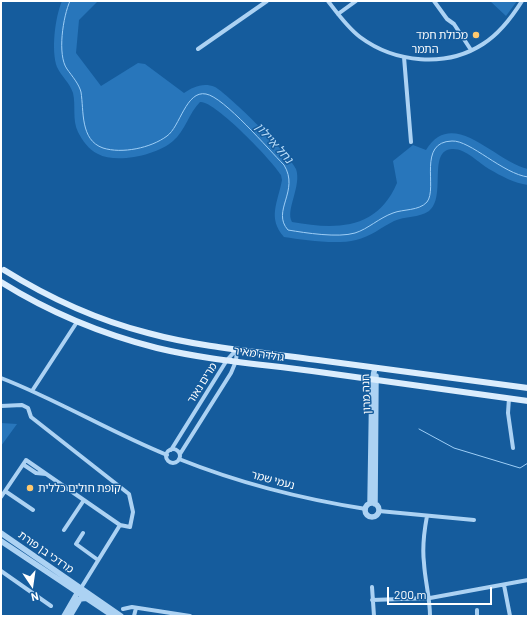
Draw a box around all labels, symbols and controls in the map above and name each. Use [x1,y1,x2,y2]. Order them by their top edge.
place label: מכולת חמד [416,28,468,42]
marker: מכולת חמד [471,30,481,40]
street label: התמר [411,42,439,56]
water label: נחל איילון [252,120,296,166]
street label: גולדה מאיר [233,344,285,364]
street label: מרים נאור [184,360,220,406]
street label: חנה מרון [359,374,373,414]
street label: נעמי שמר [250,468,296,492]
place label: קופת חולים כללית [38,481,121,495]
marker: קופת חולים כללית [25,483,35,493]
street label: מרדכי בן פורת [16,528,76,576]
north arrow [12,565,52,605]
scale bar [389,579,494,605]
text: 200 m [394,587,426,601]
text: N [30,590,40,604]

